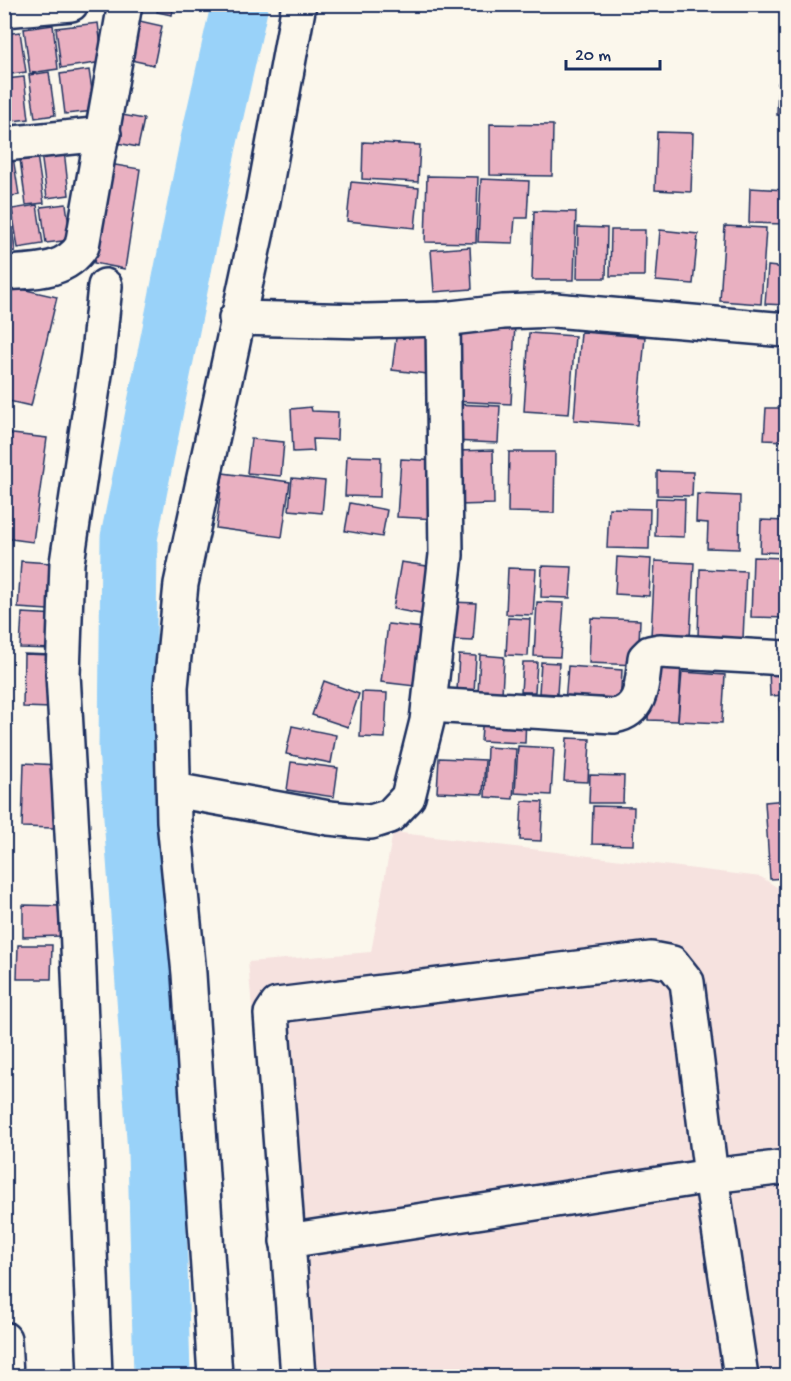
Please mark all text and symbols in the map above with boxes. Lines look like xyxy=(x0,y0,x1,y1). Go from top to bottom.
scale bar xyxy=(566,33,660,71)
text: 20 m xyxy=(575,46,611,67)

